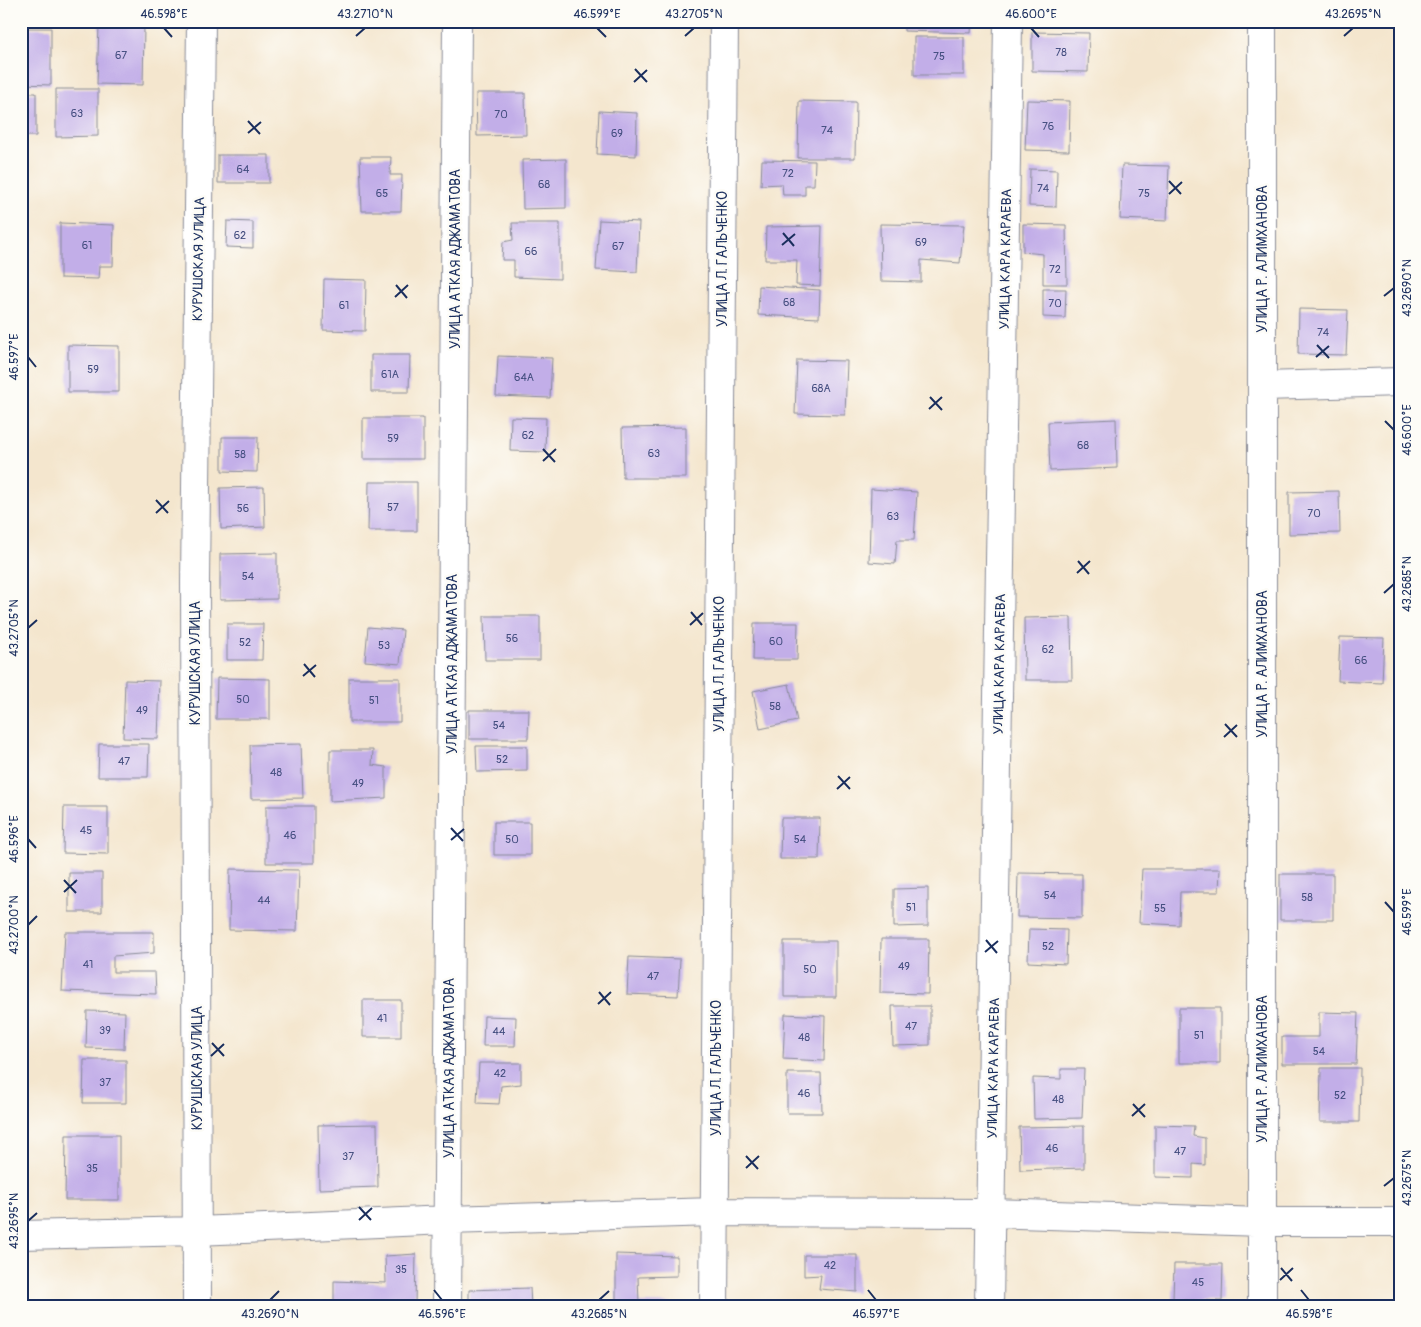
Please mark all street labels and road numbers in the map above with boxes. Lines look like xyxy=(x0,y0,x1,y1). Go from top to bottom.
street label: УЛИЦА АТКАЯ АДЖАМАТОВА xyxy=(447,169,464,349)
street label: УЛИЦА Р. АЛИМХАНОВА xyxy=(1254,185,1271,333)
street label: УЛИЦА КАРА КАРАЕВА xyxy=(996,188,1015,330)
street label: УЛИЦА Л. ГАЛЬЧЕНКО xyxy=(714,191,731,327)
street label: КУРУШСКАЯ УЛИЦА xyxy=(189,197,208,321)
street label: УЛИЦА АТКАЯ АДЖАМАТОВА xyxy=(444,574,461,754)
street label: УЛИЦА Р. АЛИМХАНОВА xyxy=(1254,590,1271,738)
street label: УЛИЦА КАРА КАРАЕВА xyxy=(990,593,1009,735)
street label: УЛИЦА Л. ГАЛЬЧЕНКО xyxy=(711,596,728,732)
street label: КУРУШСКАЯ УЛИЦА xyxy=(187,601,204,725)
street label: УЛИЦА АТКАЯ АДЖАМАТОВА xyxy=(441,978,458,1158)
street label: УЛИЦА Р. АЛИМХАНОВА xyxy=(1254,995,1271,1143)
street label: УЛИЦА КАРА КАРАЕВА xyxy=(984,997,1003,1139)
street label: УЛИЦА Л. ГАЛЬЧЕНКО xyxy=(708,1000,725,1136)
street label: КУРУШСКАЯ УЛИЦА xyxy=(189,1006,206,1130)

